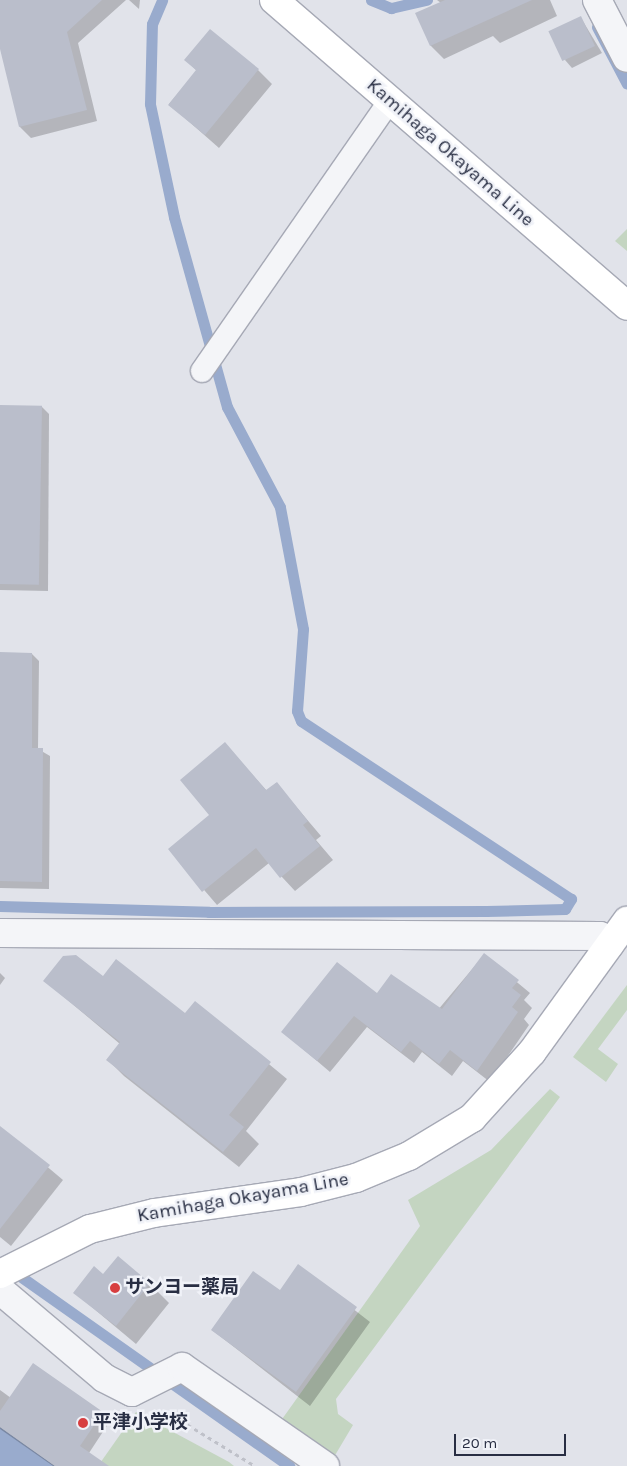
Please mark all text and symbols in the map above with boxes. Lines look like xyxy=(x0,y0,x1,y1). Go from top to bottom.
street label: Kamihaga Okayama Line xyxy=(362,74,538,232)
street label: Kamihaga Okayama Line xyxy=(135,1168,351,1228)
place label: サンヨー薬局 xyxy=(125,1277,239,1299)
marker: サンヨー薬局 xyxy=(109,1282,121,1294)
place label: 平津小学校 xyxy=(93,1412,188,1434)
marker: 平津小学校 xyxy=(77,1417,89,1429)
scale bar xyxy=(457,1424,570,1456)
text: 20 m xyxy=(462,1434,497,1452)

